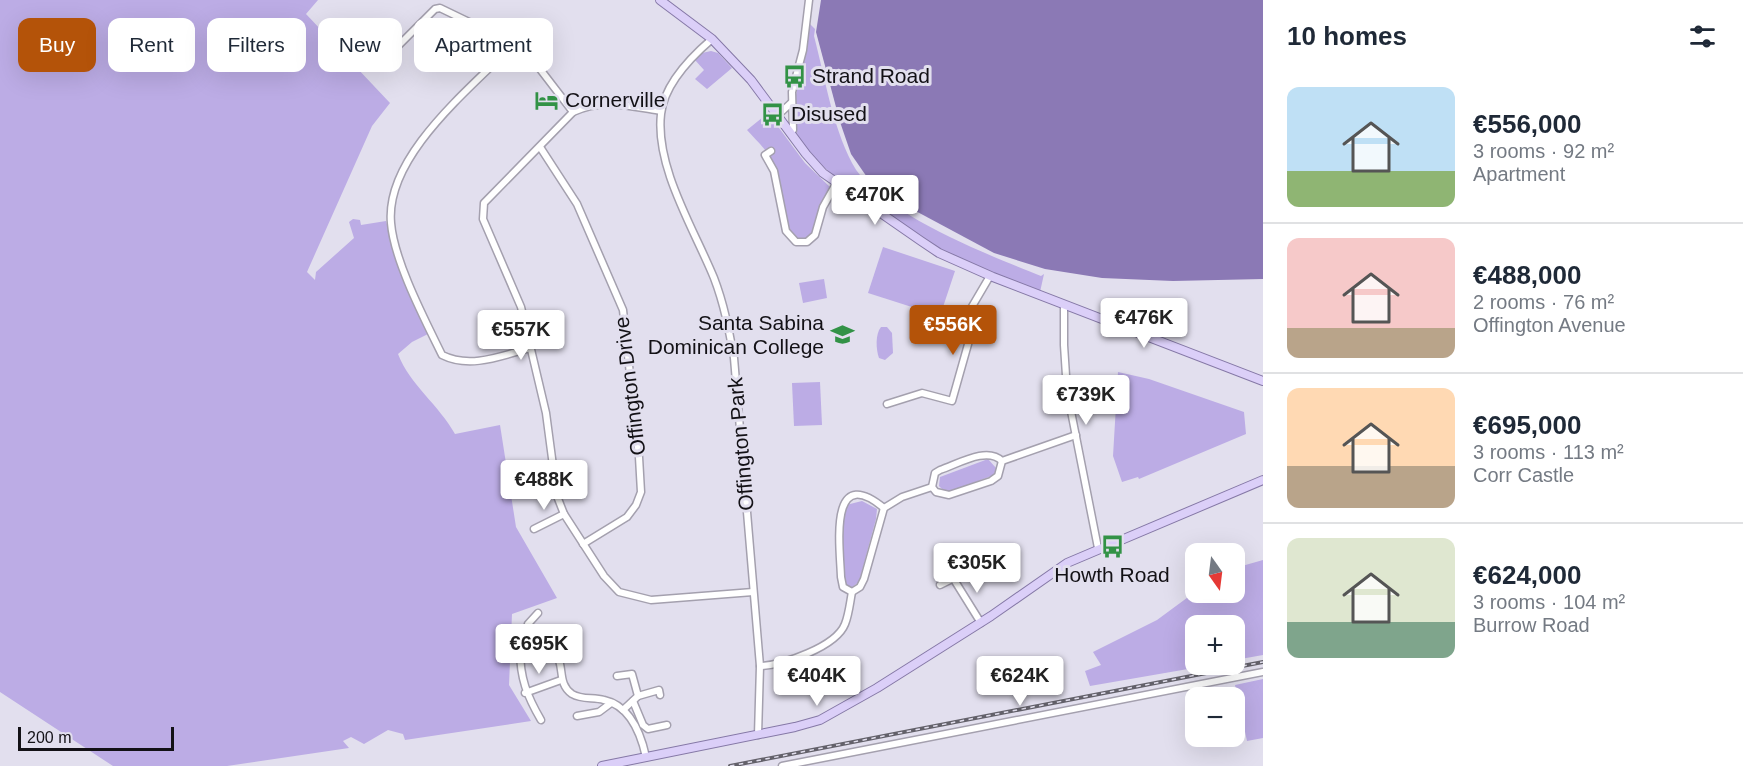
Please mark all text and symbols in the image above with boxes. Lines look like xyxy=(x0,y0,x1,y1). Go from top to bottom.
chip: Buy xyxy=(18,18,96,72)
chip: Rent xyxy=(108,18,195,72)
chip: Filters xyxy=(207,18,306,72)
chip: New xyxy=(318,18,402,72)
chip: Apartment xyxy=(414,18,553,72)
icon: filters xyxy=(1686,20,1719,53)
text: 10 homes xyxy=(1287,21,1407,51)
bus stop icon: Strand Road xyxy=(781,63,807,89)
place label: Strand Road xyxy=(812,64,930,87)
hotel icon: Cornerville xyxy=(534,87,560,113)
place label: Cornerville xyxy=(565,88,665,111)
bus stop icon: Disused xyxy=(760,101,786,127)
place label: Disused xyxy=(791,102,867,125)
text: €556,000 xyxy=(1473,109,1581,139)
icon: home xyxy=(1335,111,1407,183)
text: 3 rooms · 92 m² xyxy=(1473,140,1614,162)
text: Apartment xyxy=(1473,163,1565,185)
pin: €470K xyxy=(833,175,917,226)
text: €470K xyxy=(846,183,904,205)
text: €488,000 xyxy=(1473,260,1581,290)
icon: home xyxy=(1335,262,1407,334)
text: 2 rooms · 76 m² xyxy=(1473,291,1614,313)
pin: €476K xyxy=(1102,298,1186,349)
pin: €556K xyxy=(911,305,995,356)
text: €476K xyxy=(1115,306,1173,328)
pin: €557K xyxy=(479,310,563,361)
place label: Santa Sabina Dominican College xyxy=(648,311,824,358)
text: €556K xyxy=(924,313,982,335)
text: Offington Avenue xyxy=(1473,314,1626,336)
street label: Offington Drive xyxy=(610,315,649,457)
text: €557K xyxy=(492,318,550,340)
school or university icon: Santa Sabina Dominican College xyxy=(829,322,855,348)
pin: €739K xyxy=(1044,375,1128,426)
street label: Offington Park xyxy=(723,376,758,512)
text: €739K xyxy=(1057,383,1115,405)
text: €695,000 xyxy=(1473,410,1581,440)
icon: home xyxy=(1335,412,1407,484)
text: 3 rooms · 113 m² xyxy=(1473,441,1624,463)
pin: €488K xyxy=(502,460,586,511)
text: Corr Castle xyxy=(1473,464,1574,486)
text: €488K xyxy=(515,468,573,490)
bus stop icon: Howth Road xyxy=(1099,534,1125,560)
pin: €305K xyxy=(935,543,1019,594)
north arrow xyxy=(1185,543,1245,603)
map controls xyxy=(1185,543,1245,747)
text: €305K xyxy=(948,551,1006,573)
text: €624,000 xyxy=(1473,560,1581,590)
icon: home xyxy=(1335,562,1407,634)
place label: Howth Road xyxy=(1054,563,1170,586)
text: 3 rooms · 104 m² xyxy=(1473,591,1625,613)
text: Burrow Road xyxy=(1473,614,1590,636)
button: + xyxy=(1185,615,1245,675)
pin: €695K xyxy=(497,624,581,675)
text: €695K xyxy=(510,632,568,654)
pin: €404K xyxy=(775,656,859,707)
pin: €624K xyxy=(978,656,1062,707)
text: €404K xyxy=(788,664,846,686)
text: €624K xyxy=(991,664,1049,686)
button: − xyxy=(1185,687,1245,747)
scale bar xyxy=(18,724,174,752)
text: 200 m xyxy=(27,729,71,746)

